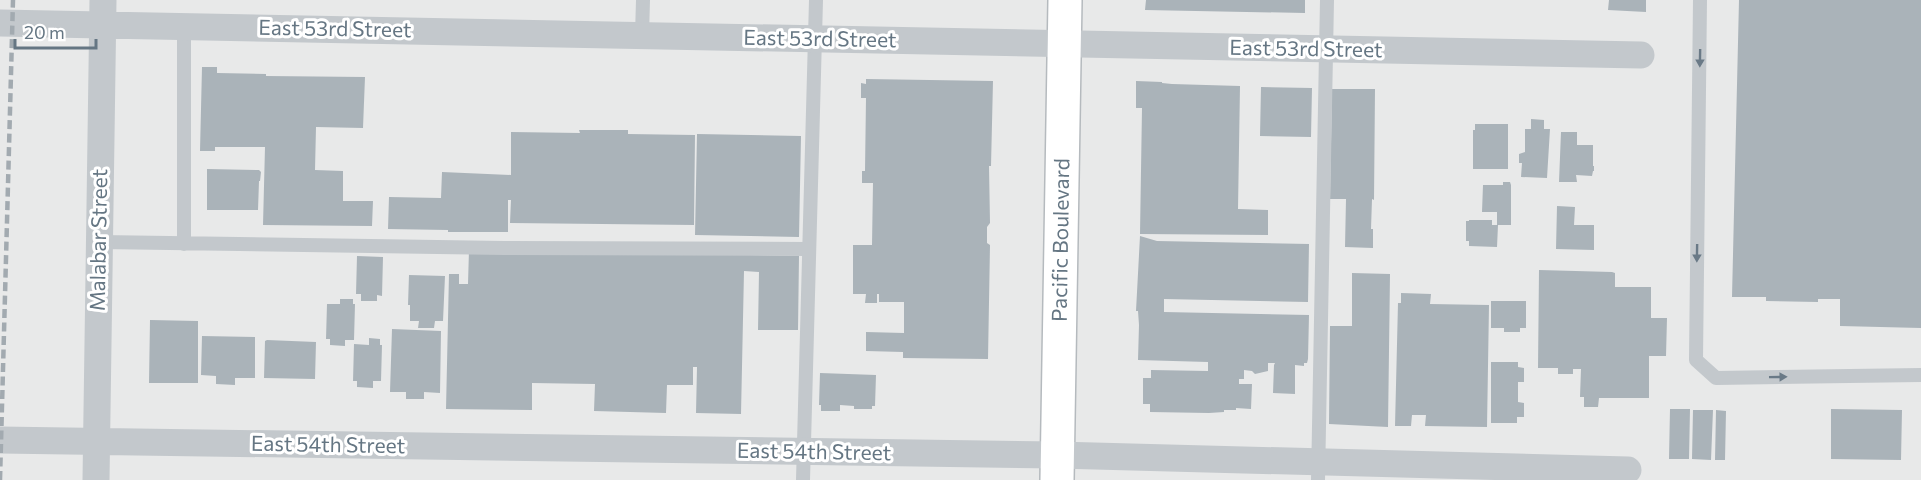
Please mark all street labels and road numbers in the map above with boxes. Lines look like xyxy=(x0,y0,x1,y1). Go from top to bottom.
street label: East 53rd Street xyxy=(258,14,412,41)
street label: East 53rd Street xyxy=(743,24,897,51)
street label: East 53rd Street xyxy=(1229,34,1383,61)
street label: Pacific Boulevard xyxy=(1046,158,1073,322)
street label: Malabar Street xyxy=(84,169,111,311)
street label: East 54th Street xyxy=(251,430,405,457)
street label: East 54th Street xyxy=(737,437,891,464)

